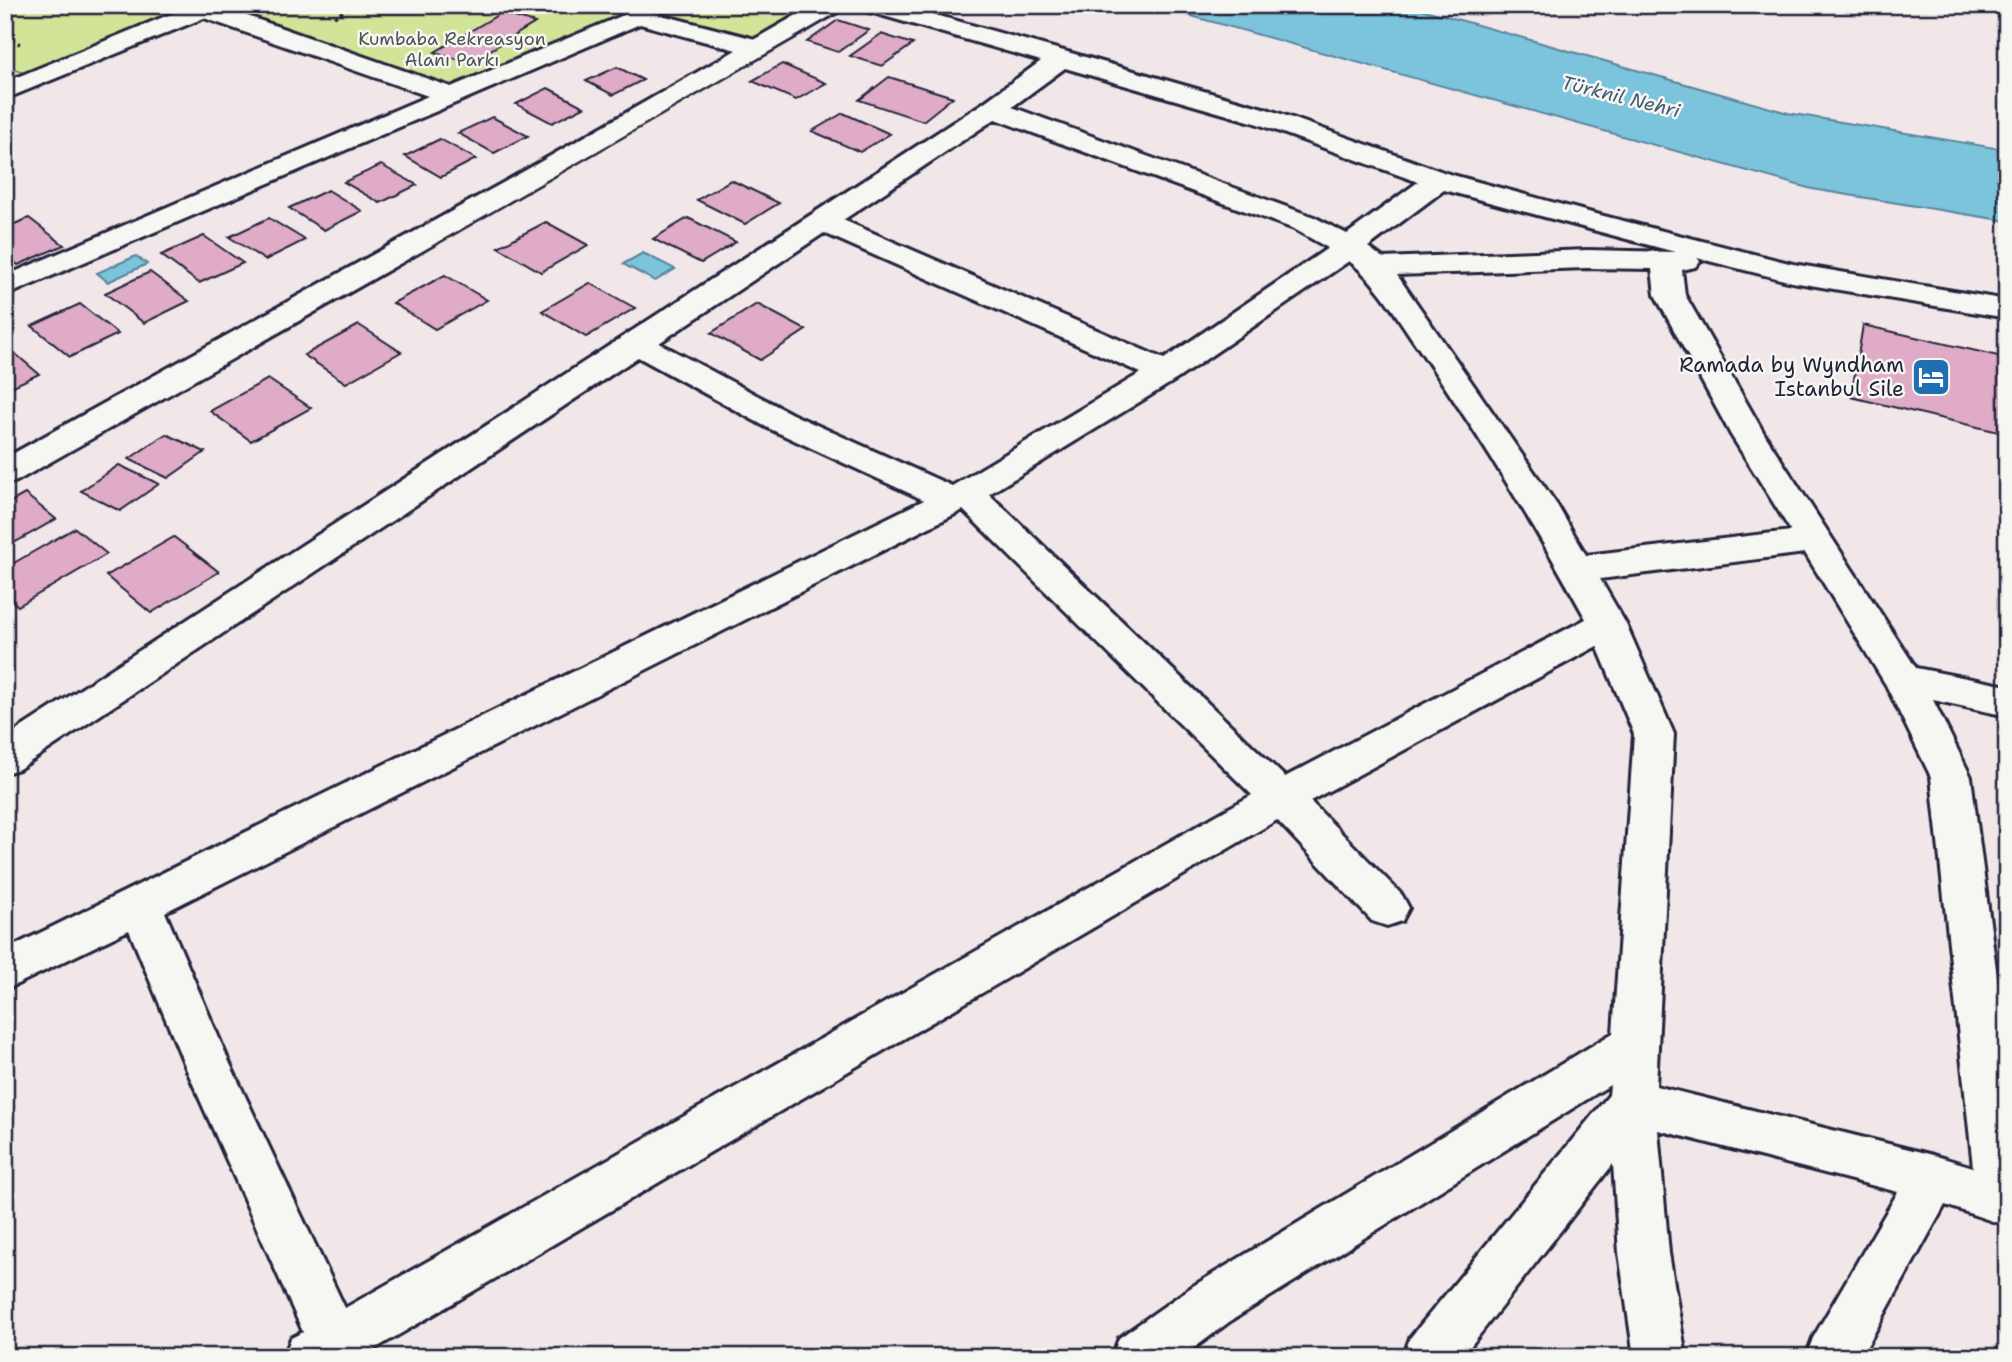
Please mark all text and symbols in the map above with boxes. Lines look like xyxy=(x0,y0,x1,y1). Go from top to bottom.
park label: Kumbaba Rekreasyon Alanı Parkı xyxy=(358,27,546,72)
water label: Türknil Nehri xyxy=(1559,70,1683,123)
place label: Ramada by Wyndham Istanbul Sile xyxy=(1679,351,1904,403)
hotel icon: Ramada by Wyndham Istanbul Sile xyxy=(1910,356,1952,398)

